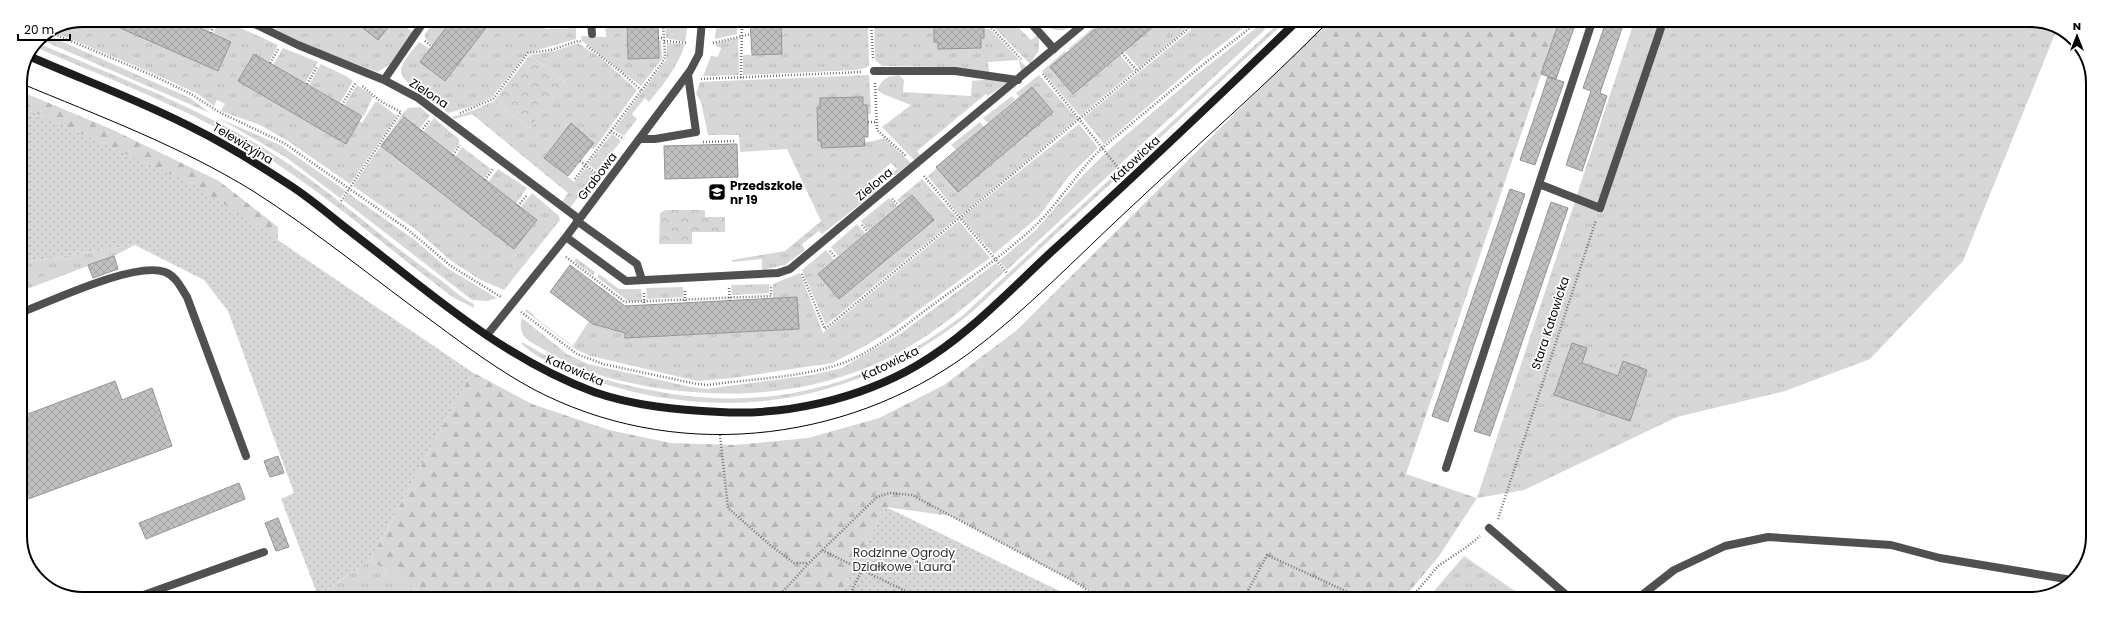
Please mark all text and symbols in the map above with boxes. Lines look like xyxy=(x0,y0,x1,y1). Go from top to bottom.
scale bar xyxy=(18,16,70,42)
north arrow xyxy=(2057,16,2097,56)
text: N xyxy=(2073,18,2081,34)
text: 20 m xyxy=(24,21,54,38)
street label: Zielona xyxy=(406,74,452,112)
street label: Telewizyjna xyxy=(209,118,277,168)
street label: Katowicka xyxy=(1107,132,1163,186)
street label: Grabowa xyxy=(573,149,621,203)
street label: Zielona xyxy=(852,164,896,204)
place label: Przedszkole nr 19 xyxy=(730,177,803,208)
school or university icon: Przedszkole nr 19 xyxy=(707,182,727,202)
street label: Stara Katowicka xyxy=(1527,274,1573,372)
street label: Katowicka xyxy=(859,342,921,384)
street label: Katowicka xyxy=(543,350,607,390)
park label: Rodzinne Ogrody Działkowe "Laura" xyxy=(853,544,956,575)

